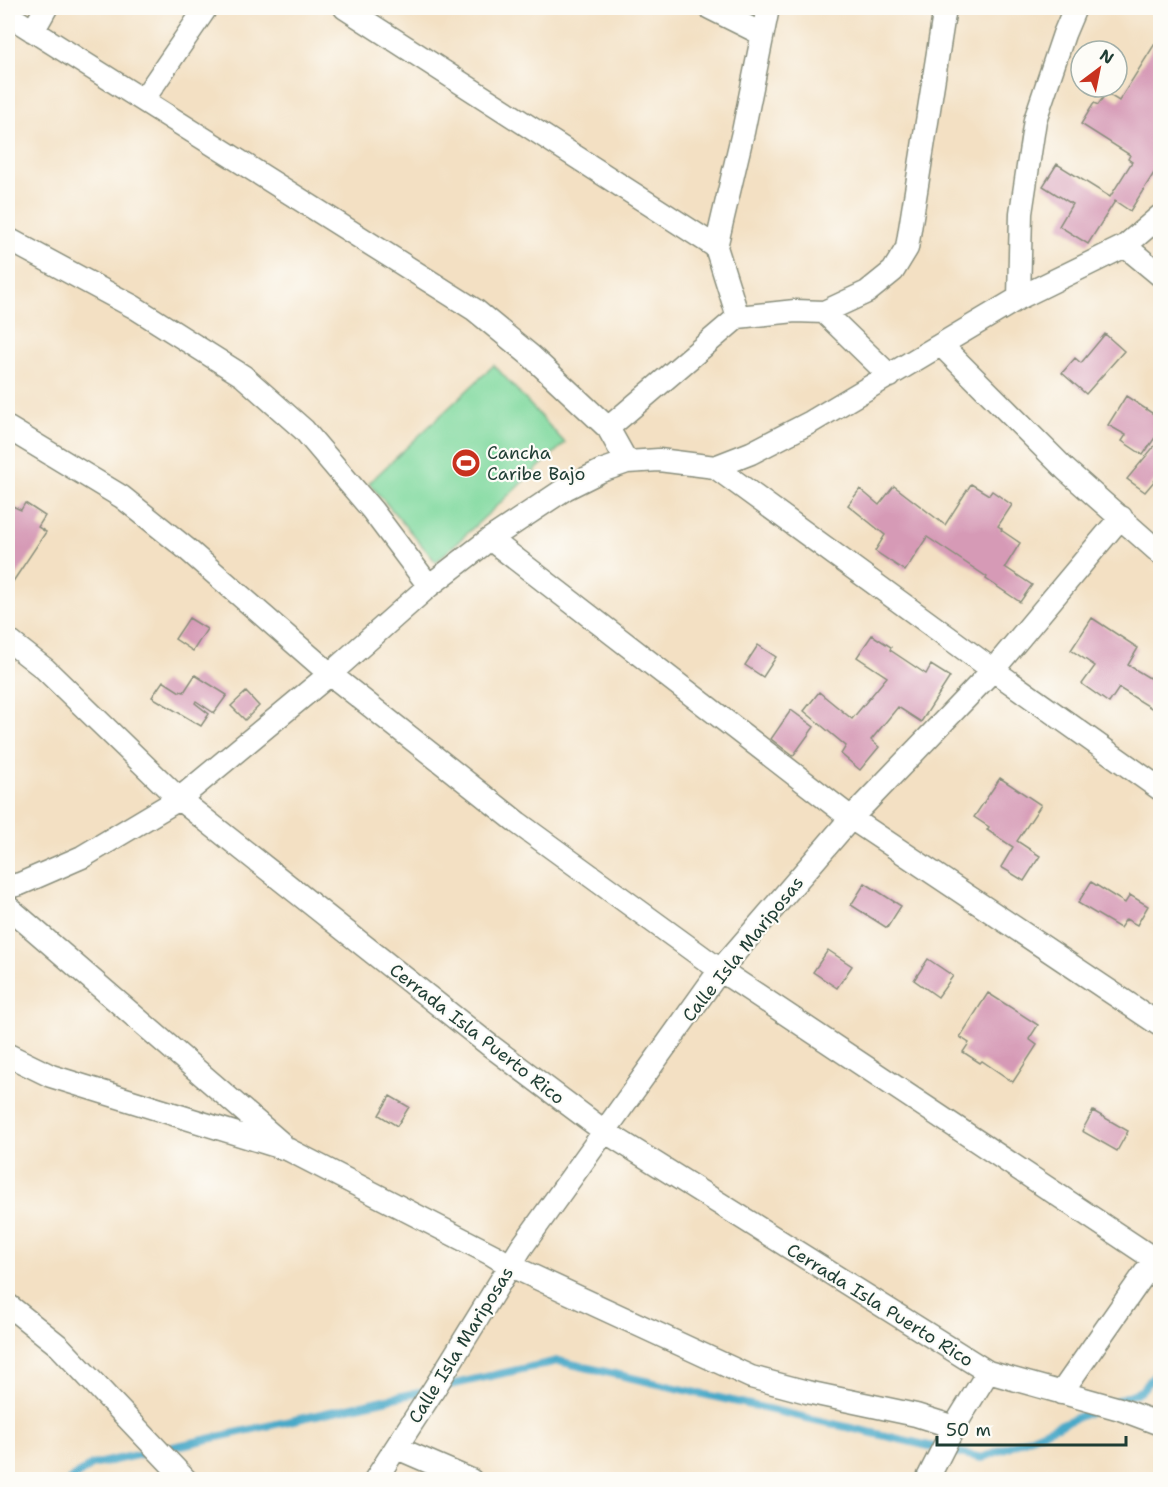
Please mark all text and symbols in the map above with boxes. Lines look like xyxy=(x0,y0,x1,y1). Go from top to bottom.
north arrow xyxy=(1069,39,1129,99)
text: N xyxy=(1096,44,1118,69)
place label: Cancha Caribe Bajo xyxy=(487,441,585,486)
sports icon: Cancha Caribe Bajo xyxy=(450,447,482,479)
street label: Calle Isla Mariposas xyxy=(677,871,809,1027)
street label: Cerrada Isla Puerto Rico xyxy=(385,958,569,1110)
street label: Cerrada Isla Puerto Rico xyxy=(782,1238,978,1372)
street label: Calle Isla Mariposas xyxy=(403,1262,519,1428)
scale bar xyxy=(937,1409,1126,1447)
text: 50 m xyxy=(946,1418,991,1442)

